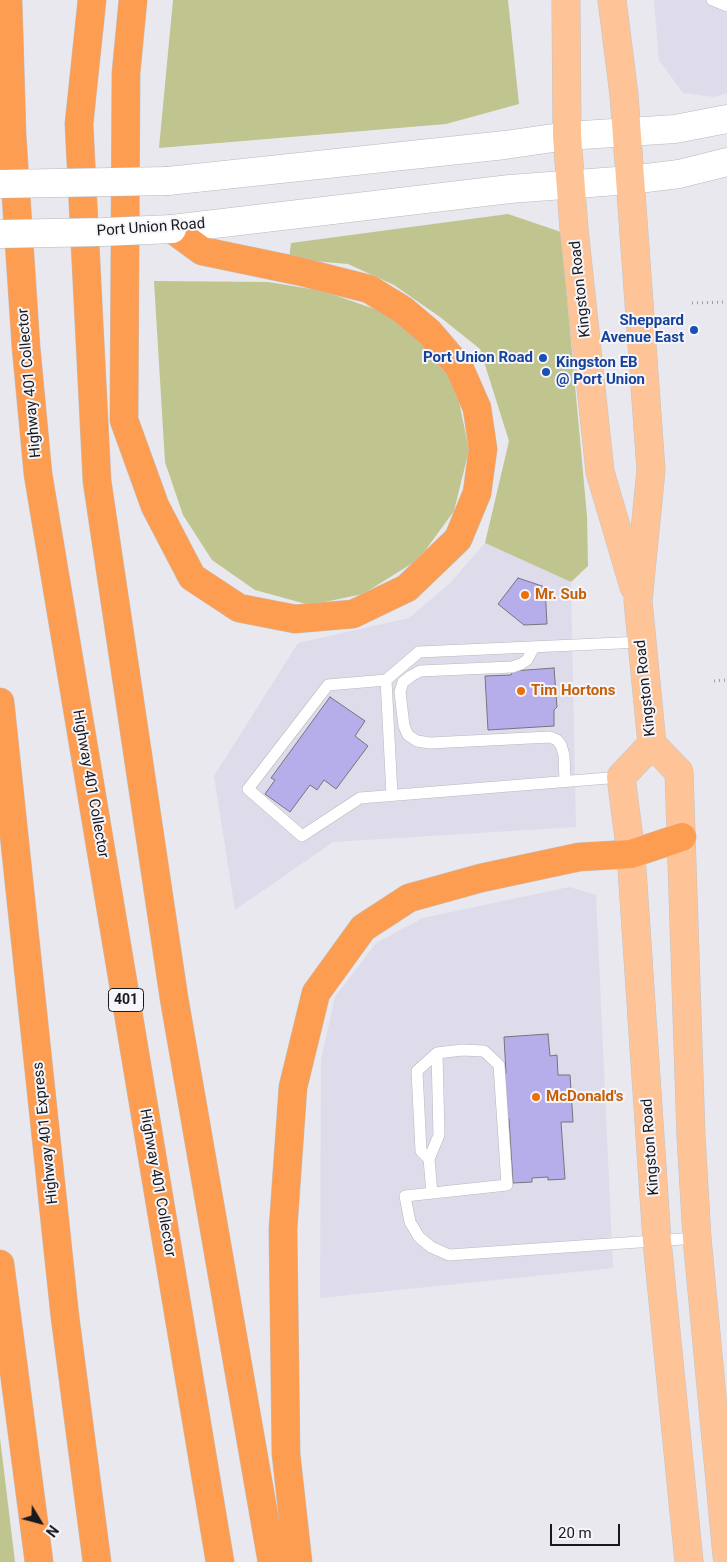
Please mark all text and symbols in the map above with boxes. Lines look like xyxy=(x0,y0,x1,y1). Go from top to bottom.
street label: Port Union Road xyxy=(96,215,206,241)
street label: Kingston Road xyxy=(567,240,595,338)
street label: Highway 401 Collector xyxy=(14,308,46,458)
place label: Sheppard Avenue East xyxy=(601,312,684,347)
marker: Sheppard Avenue East xyxy=(688,324,700,336)
place label: Port Union Road xyxy=(423,349,533,367)
marker: Port Union Road xyxy=(537,352,549,364)
place label: Kingston EB @ Port Union xyxy=(556,354,645,389)
marker: Kingston EB @ Port Union xyxy=(540,366,552,378)
place label: Mr. Sub xyxy=(535,586,587,604)
marker: Mr. Sub xyxy=(519,589,531,601)
street label: Kingston Road xyxy=(632,639,660,737)
place label: Tim Hortons xyxy=(531,682,615,700)
marker: Tim Hortons xyxy=(515,685,527,697)
street label: Highway 401 Collector xyxy=(68,709,112,859)
road number: 401 xyxy=(108,988,144,1012)
street label: Highway 401 Express xyxy=(30,1061,62,1205)
place label: McDonald's xyxy=(546,1088,623,1106)
marker: McDonald's xyxy=(530,1091,542,1103)
street label: Kingston Road xyxy=(639,1098,663,1196)
street label: Highway 401 Collector xyxy=(135,1108,179,1258)
north arrow xyxy=(15,1497,65,1547)
scale bar xyxy=(552,1514,622,1546)
text: N xyxy=(43,1522,61,1540)
text: 20 m xyxy=(558,1524,592,1542)

